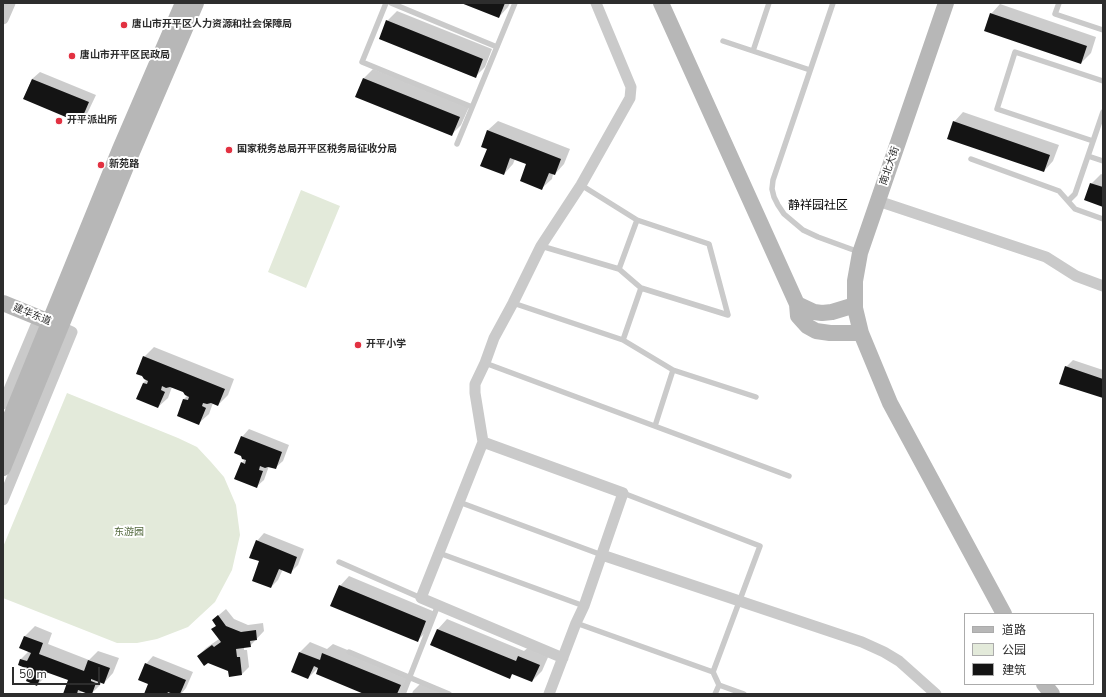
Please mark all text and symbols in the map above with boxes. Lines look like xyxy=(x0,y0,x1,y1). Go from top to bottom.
place label: 唐山市开平区人力资源和社会保障局 xyxy=(132,19,292,31)
marker: 唐山市开平区人力资源和社会保障局 xyxy=(119,20,129,30)
place label: 唐山市开平区民政局 xyxy=(80,50,170,62)
marker: 唐山市开平区民政局 xyxy=(67,51,77,61)
place label: 开平派出所 xyxy=(67,115,117,127)
marker: 开平派出所 xyxy=(54,116,64,126)
place label: 国家税务总局开平区税务局征收分局 xyxy=(237,144,397,156)
marker: 国家税务总局开平区税务局征收分局 xyxy=(224,145,234,155)
street label: 南北大街 xyxy=(878,145,902,187)
place label: 新苑路 xyxy=(109,159,139,171)
marker: 新苑路 xyxy=(96,160,106,170)
district label: 静祥园社区 xyxy=(788,199,848,213)
street label: 建华东道 xyxy=(11,302,53,328)
place label: 开平小学 xyxy=(366,339,406,351)
marker: 开平小学 xyxy=(353,340,363,350)
park label: 东游园 xyxy=(114,527,144,539)
legend xyxy=(964,613,1094,685)
text: 道路 xyxy=(1002,622,1026,638)
text: 公园 xyxy=(1002,642,1026,658)
scale bar xyxy=(14,659,102,685)
text: 建筑 xyxy=(1002,662,1026,678)
text: 50 m xyxy=(19,666,47,682)

